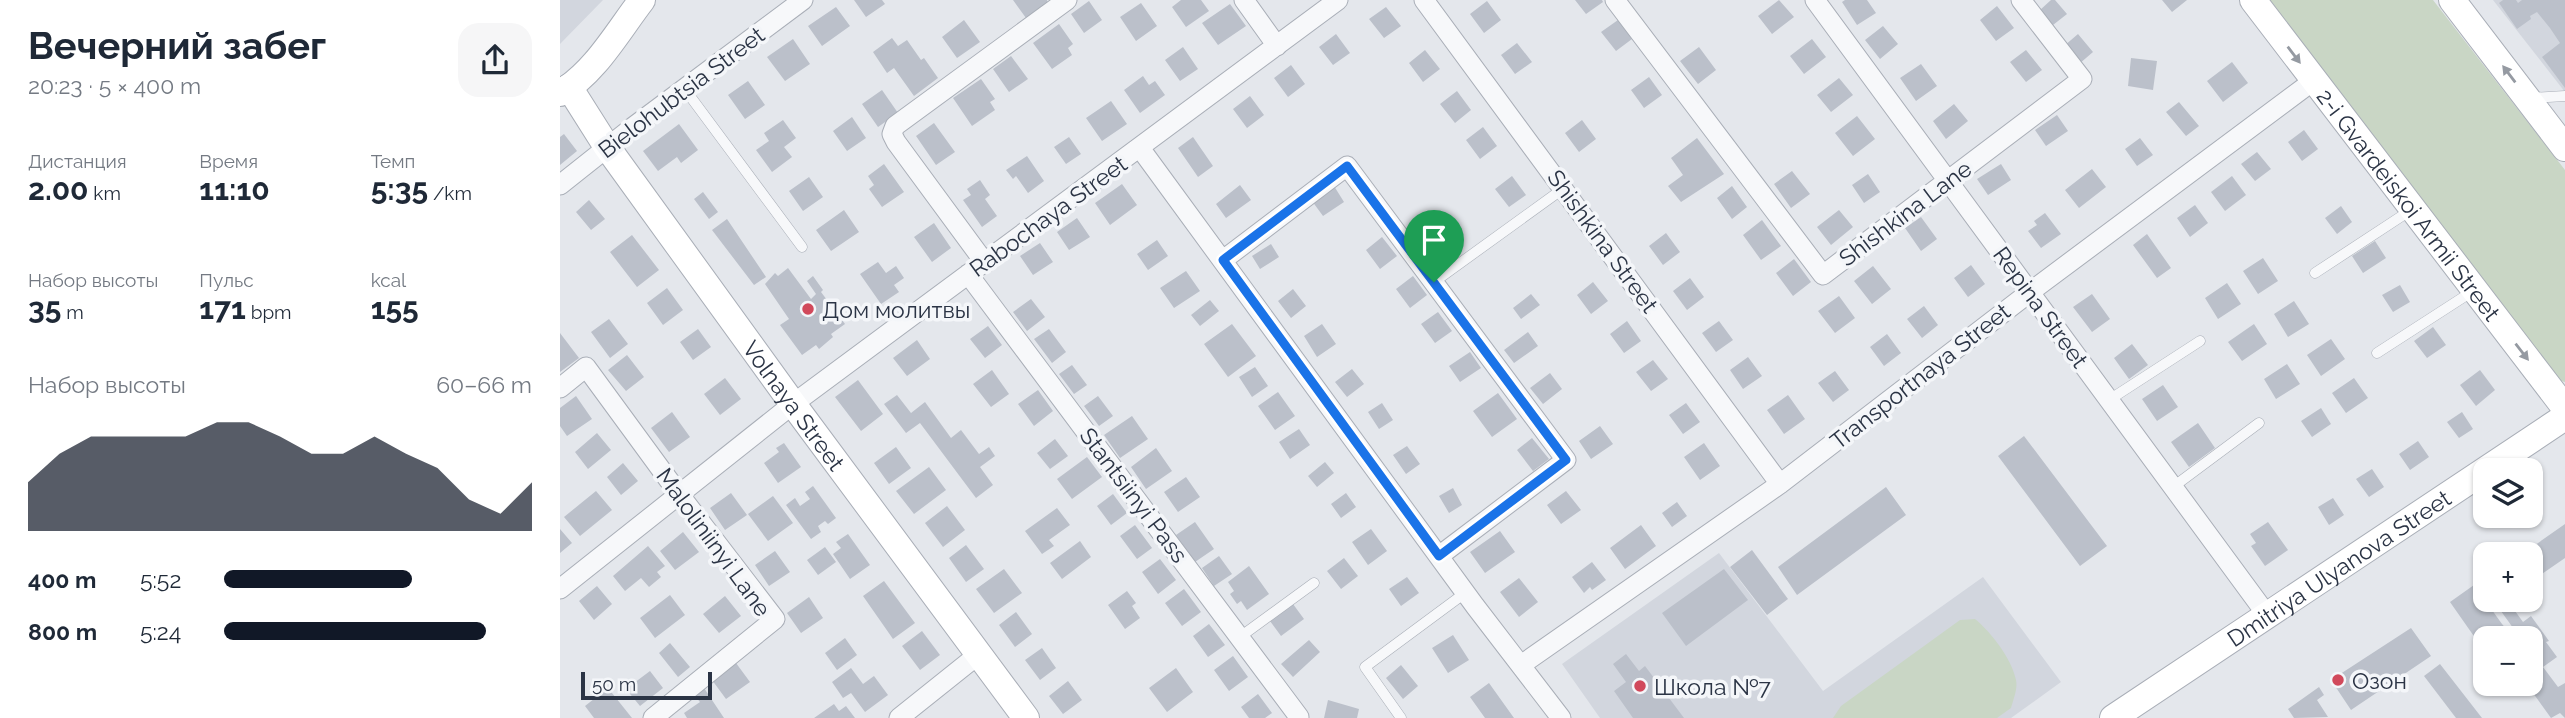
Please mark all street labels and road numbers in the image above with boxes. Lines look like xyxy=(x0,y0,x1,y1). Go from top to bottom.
street label: Bielohubtsia Street xyxy=(593,21,770,163)
street label: 2-i Gvardeiskoi Armii Street xyxy=(2312,83,2507,326)
street label: Rabochaya Street xyxy=(964,150,1132,282)
street label: Shishkina Lane xyxy=(1833,154,1977,272)
street label: Shishkina Street xyxy=(1542,164,1664,318)
street label: Repina Street xyxy=(1988,241,2094,373)
street label: Transportnaya Street xyxy=(1825,297,2015,455)
street label: Volnaya Street xyxy=(738,335,851,476)
street label: Stantsiinyi Pass xyxy=(1075,422,1193,568)
street label: Maloliniinyi Lane xyxy=(651,463,777,621)
street label: Dmitriya Ulyanova Street xyxy=(2222,484,2456,652)

